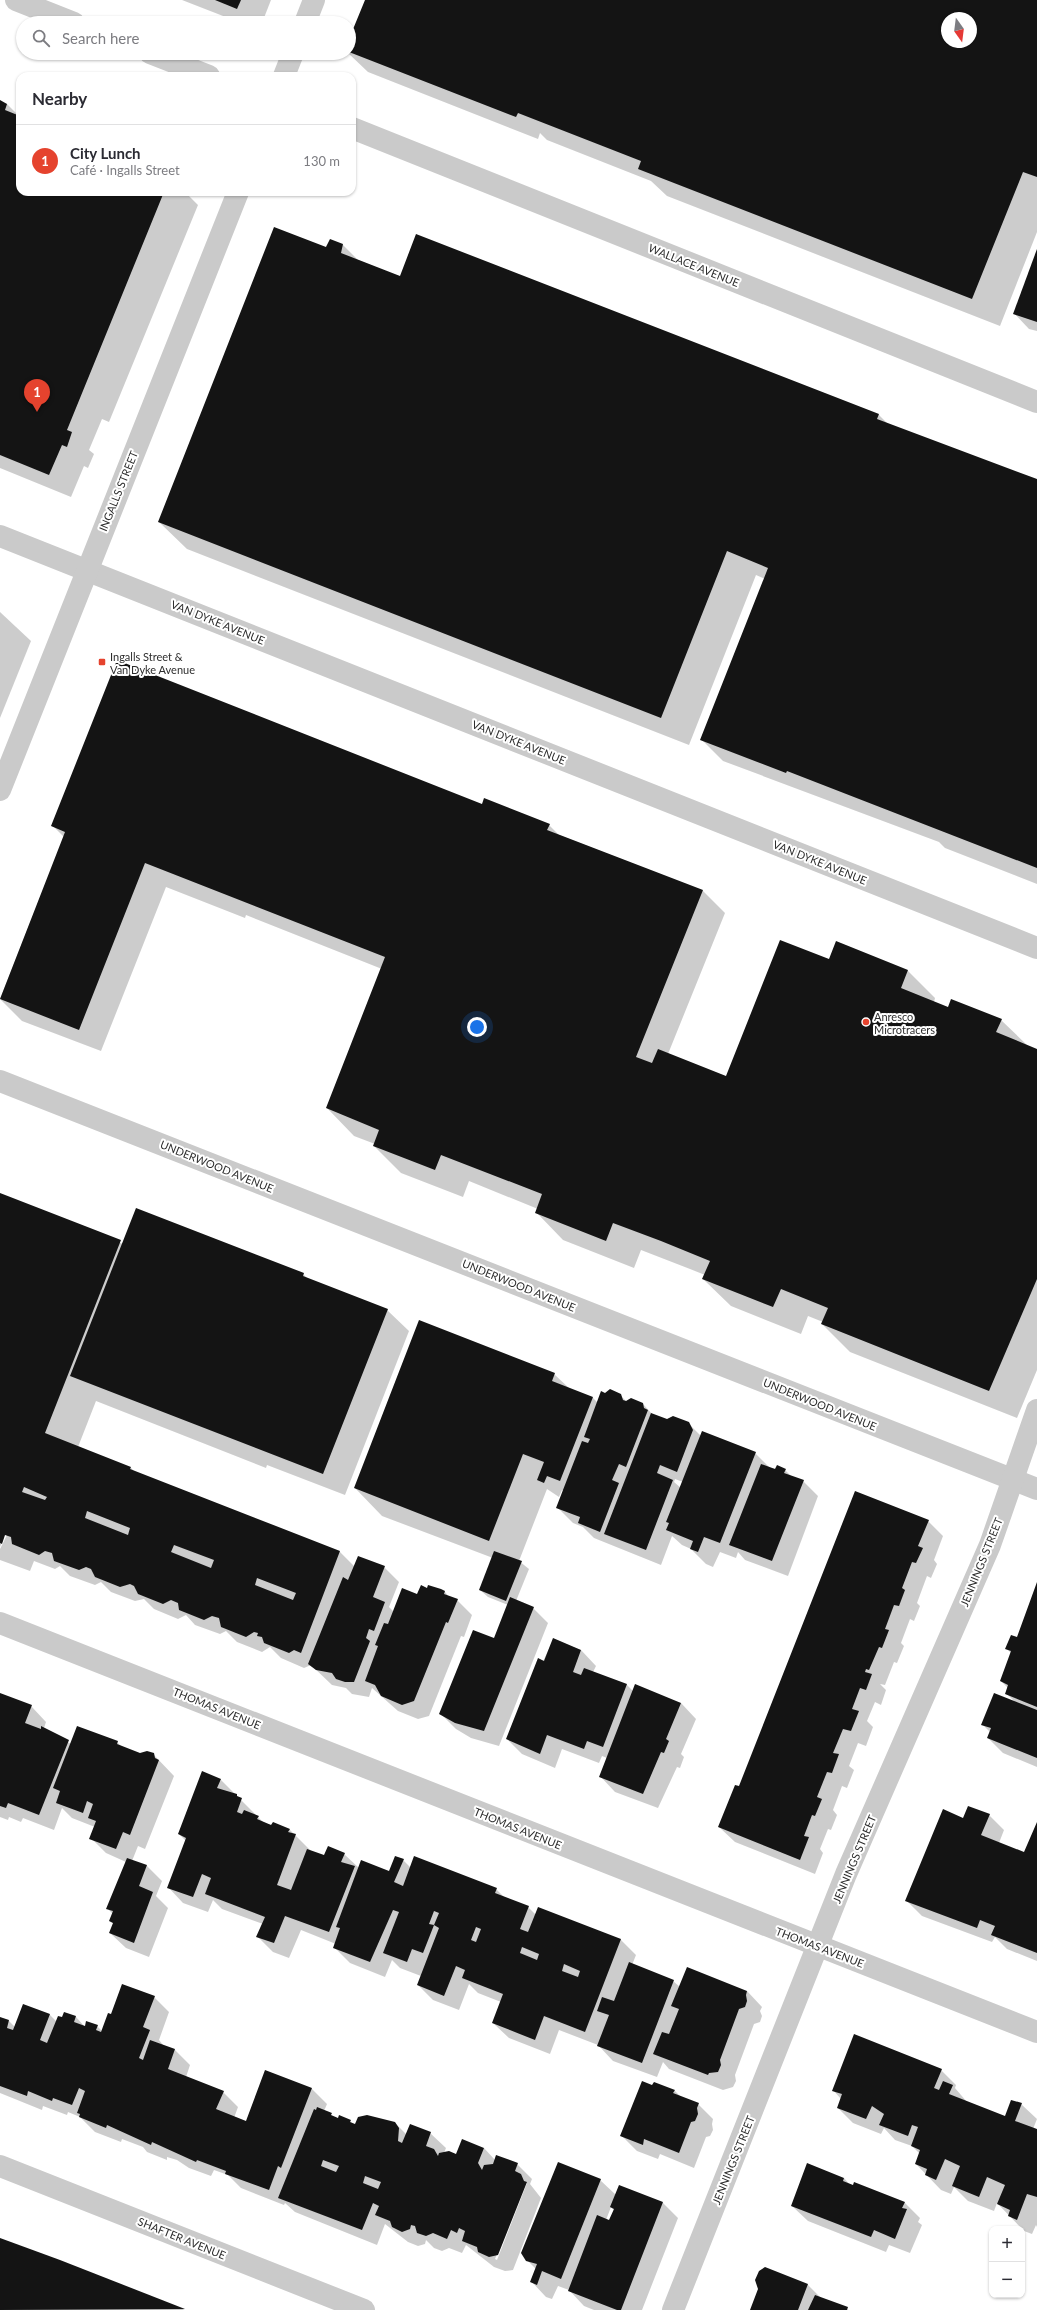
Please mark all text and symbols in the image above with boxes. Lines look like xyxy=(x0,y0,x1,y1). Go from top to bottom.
north arrow xyxy=(941,12,977,48)
search box xyxy=(16,16,356,60)
icon: search xyxy=(30,27,52,49)
text: Search here xyxy=(62,29,139,47)
text: Nearby xyxy=(32,88,87,109)
text: City Lunch xyxy=(70,144,141,162)
text: 1 xyxy=(41,153,49,169)
text: 130 m xyxy=(303,153,340,169)
text: Café · Ingalls Street xyxy=(70,162,180,178)
street label: WALLACE AVENUE xyxy=(647,241,741,289)
pin: 1 xyxy=(24,379,50,412)
street label: INGALLS STREET xyxy=(96,448,140,533)
street label: VAN DYKE AVENUE xyxy=(169,597,267,647)
place label: Ingalls Street & Van Dyke Avenue xyxy=(110,650,195,676)
marker: Ingalls Street & Van Dyke Avenue xyxy=(97,657,107,667)
street label: VAN DYKE AVENUE xyxy=(470,717,568,767)
street label: VAN DYKE AVENUE xyxy=(771,837,869,887)
place label: Anresco Microtracers xyxy=(874,1010,935,1036)
your location xyxy=(467,1017,487,1037)
marker: Anresco Microtracers xyxy=(861,1017,871,1027)
street label: UNDERWOOD AVENUE xyxy=(158,1137,276,1195)
street label: UNDERWOOD AVENUE xyxy=(460,1256,578,1314)
street label: UNDERWOOD AVENUE xyxy=(761,1375,879,1433)
street label: JENNINGS STREET xyxy=(957,1515,1005,1608)
street label: THOMAS AVENUE xyxy=(171,1685,263,1731)
street label: THOMAS AVENUE xyxy=(472,1805,564,1851)
street label: JENNINGS STREET xyxy=(830,1812,879,1905)
street label: THOMAS AVENUE xyxy=(774,1924,866,1970)
street label: JENNINGS STREET xyxy=(709,2113,757,2206)
street label: SHAFTER AVENUE xyxy=(136,2214,228,2262)
map controls xyxy=(989,2226,1025,2298)
button: + xyxy=(989,2226,1025,2262)
button: − xyxy=(989,2262,1025,2298)

